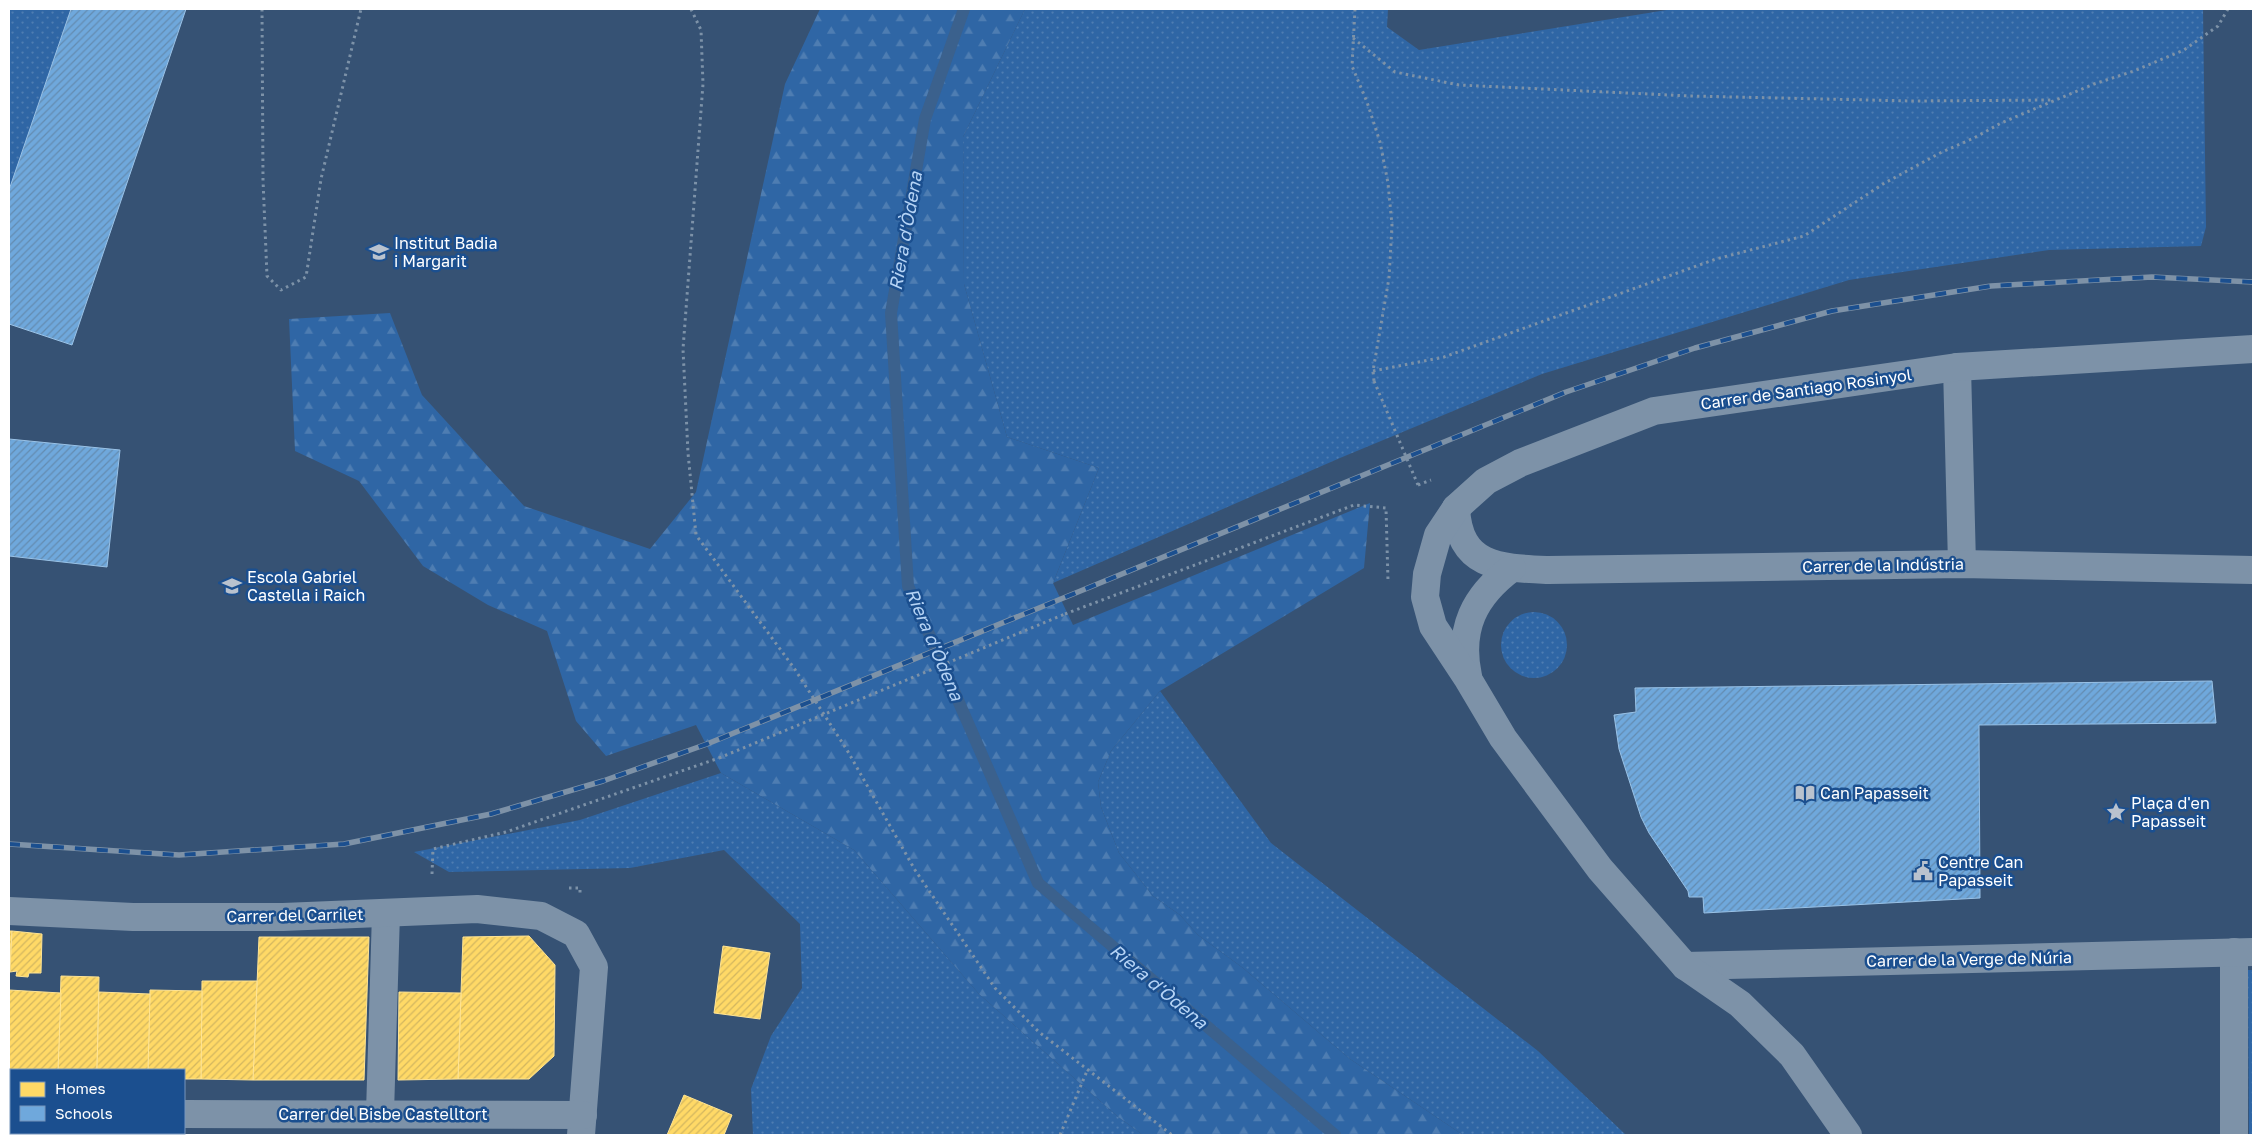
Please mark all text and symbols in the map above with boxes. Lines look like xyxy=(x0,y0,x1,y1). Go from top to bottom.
water label: Riera d'Òdena xyxy=(884,169,926,292)
place label: Institut Badia i Margarit xyxy=(394,233,497,271)
school or university icon: Institut Badia i Margarit xyxy=(368,241,390,263)
street label: Carrer de Santiago Rosinyol xyxy=(1699,364,1913,414)
street label: Carrer de la Indústria xyxy=(1802,554,1964,576)
place label: Escola Gabriel Castella i Raich xyxy=(247,567,365,605)
school or university icon: Escola Gabriel Castella i Raich xyxy=(221,575,243,597)
water label: Riera d'Òdena xyxy=(901,584,969,704)
library icon: Can Papasseit xyxy=(1794,782,1816,804)
place label: Can Papasseit xyxy=(1820,783,1929,803)
place label: Plaça d'en Papasseit xyxy=(2131,793,2210,831)
place icon: Plaça d'en Papasseit xyxy=(2105,801,2127,823)
place label: Centre Can Papasseit xyxy=(1938,852,2023,890)
public building icon: Centre Can Papasseit xyxy=(1912,860,1934,882)
street label: Carrer del Carrilet xyxy=(226,904,364,926)
water label: Riera d'Òdena xyxy=(1106,939,1213,1034)
street label: Carrer de la Verge de Núria xyxy=(1866,947,2072,971)
legend xyxy=(10,1069,185,1134)
text: Homes xyxy=(55,1079,105,1097)
text: Schools xyxy=(55,1104,113,1122)
street label: Carrer del Bisbe Castelltort xyxy=(278,1104,488,1124)

